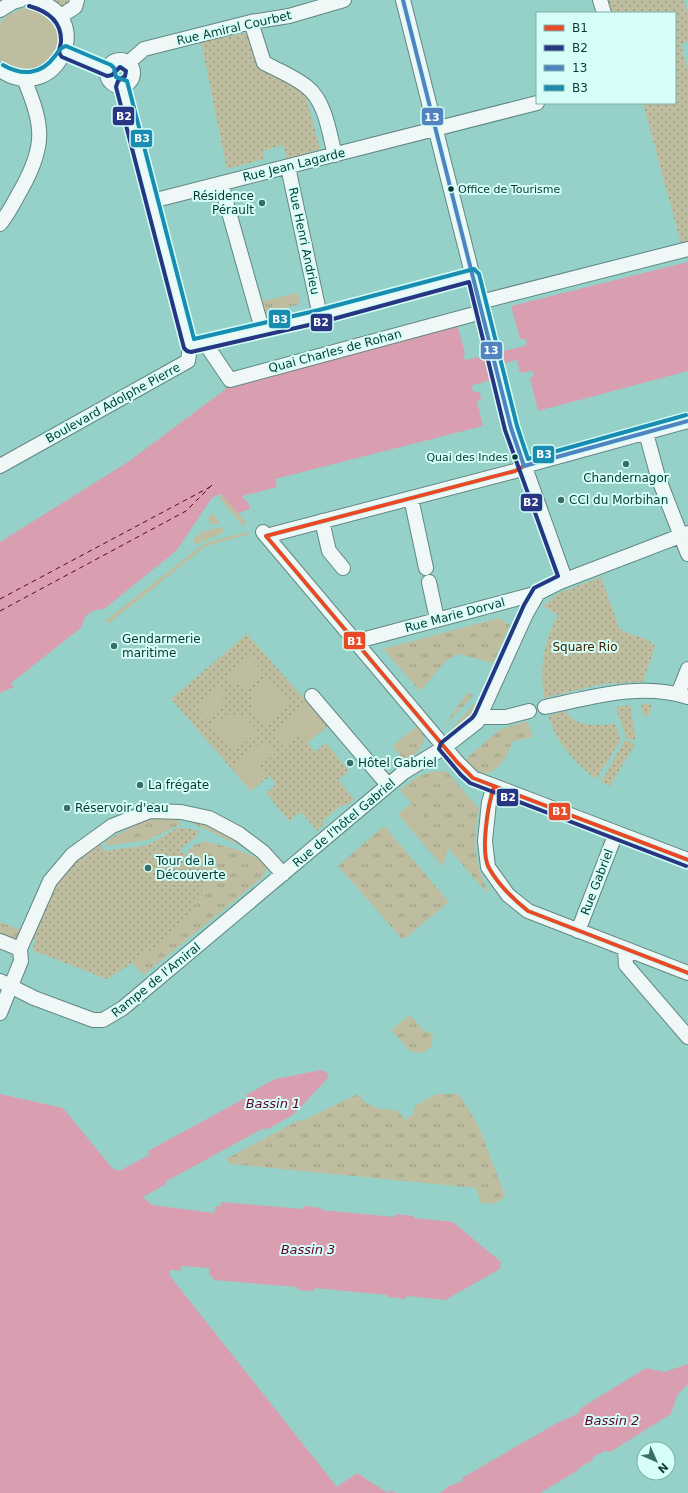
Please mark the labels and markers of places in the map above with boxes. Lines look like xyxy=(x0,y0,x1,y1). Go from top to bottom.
place label: Office de Tourisme xyxy=(458,183,560,196)
marker: Office de Tourisme xyxy=(446,184,456,194)
place label: Résidence Pérault xyxy=(193,189,254,217)
marker: Résidence Pérault xyxy=(257,198,267,208)
place label: Quai des Indes xyxy=(426,451,508,464)
marker: Quai des Indes xyxy=(510,452,520,462)
marker: Chandernagor xyxy=(621,459,631,469)
place label: Chandernagor xyxy=(583,471,669,485)
place label: CCI du Morbihan xyxy=(569,493,668,507)
marker: CCI du Morbihan xyxy=(556,495,566,505)
place label: Gendarmerie maritime xyxy=(122,632,201,660)
marker: Gendarmerie maritime xyxy=(109,641,119,651)
place label: Hôtel Gabriel xyxy=(358,756,437,770)
marker: Hôtel Gabriel xyxy=(345,758,355,768)
place label: La frégate xyxy=(148,778,209,792)
marker: La frégate xyxy=(135,780,145,790)
place label: Réservoir d'eau xyxy=(75,801,169,815)
marker: Réservoir d'eau xyxy=(62,803,72,813)
place label: Tour de la Découverte xyxy=(155,854,226,882)
marker: Tour de la Découverte xyxy=(143,863,153,873)

